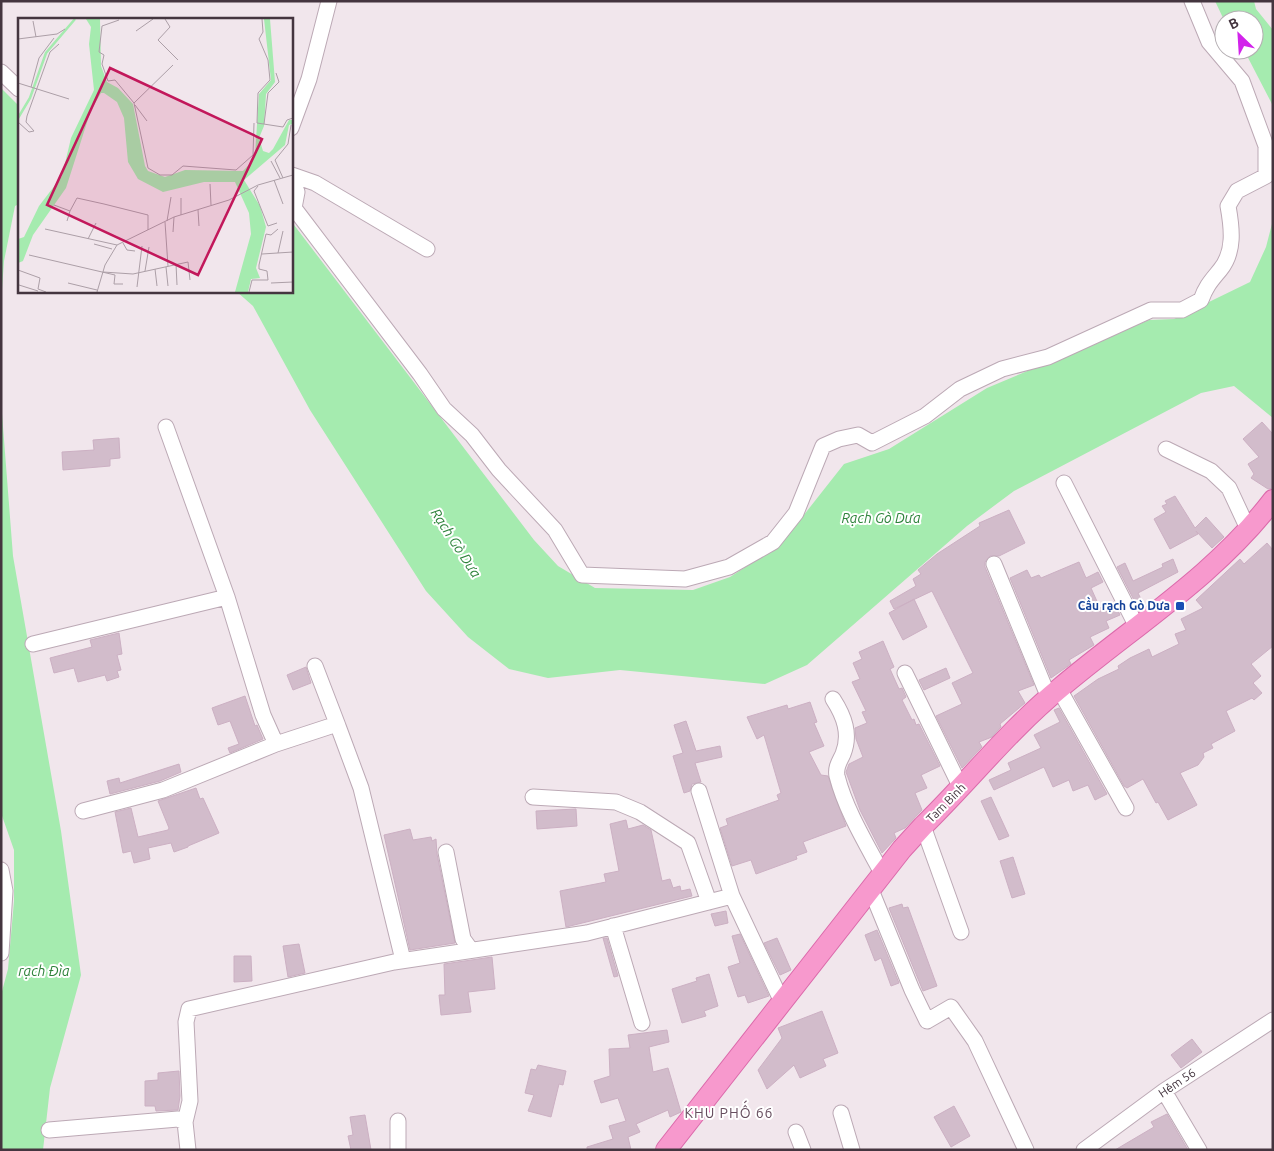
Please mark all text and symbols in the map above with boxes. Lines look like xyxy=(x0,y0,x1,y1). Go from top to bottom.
north arrow xyxy=(1214,10,1264,60)
text: B xyxy=(1226,14,1241,32)
inset map xyxy=(18,18,292,292)
water label: Rạch Gò Dưa xyxy=(428,506,484,581)
water label: Rạch Gò Dưa xyxy=(841,510,921,526)
place label: Cầu rạch Gò Dưa xyxy=(1078,596,1170,612)
marker: Cầu rạch Gò Dưa xyxy=(1174,600,1186,612)
street label: Tam Bình xyxy=(923,780,968,825)
water label: rạch Đìa xyxy=(18,963,70,979)
street label: Hẻm 56 xyxy=(1156,1065,1198,1100)
district label: KHU PHỐ 66 xyxy=(684,1100,774,1121)

